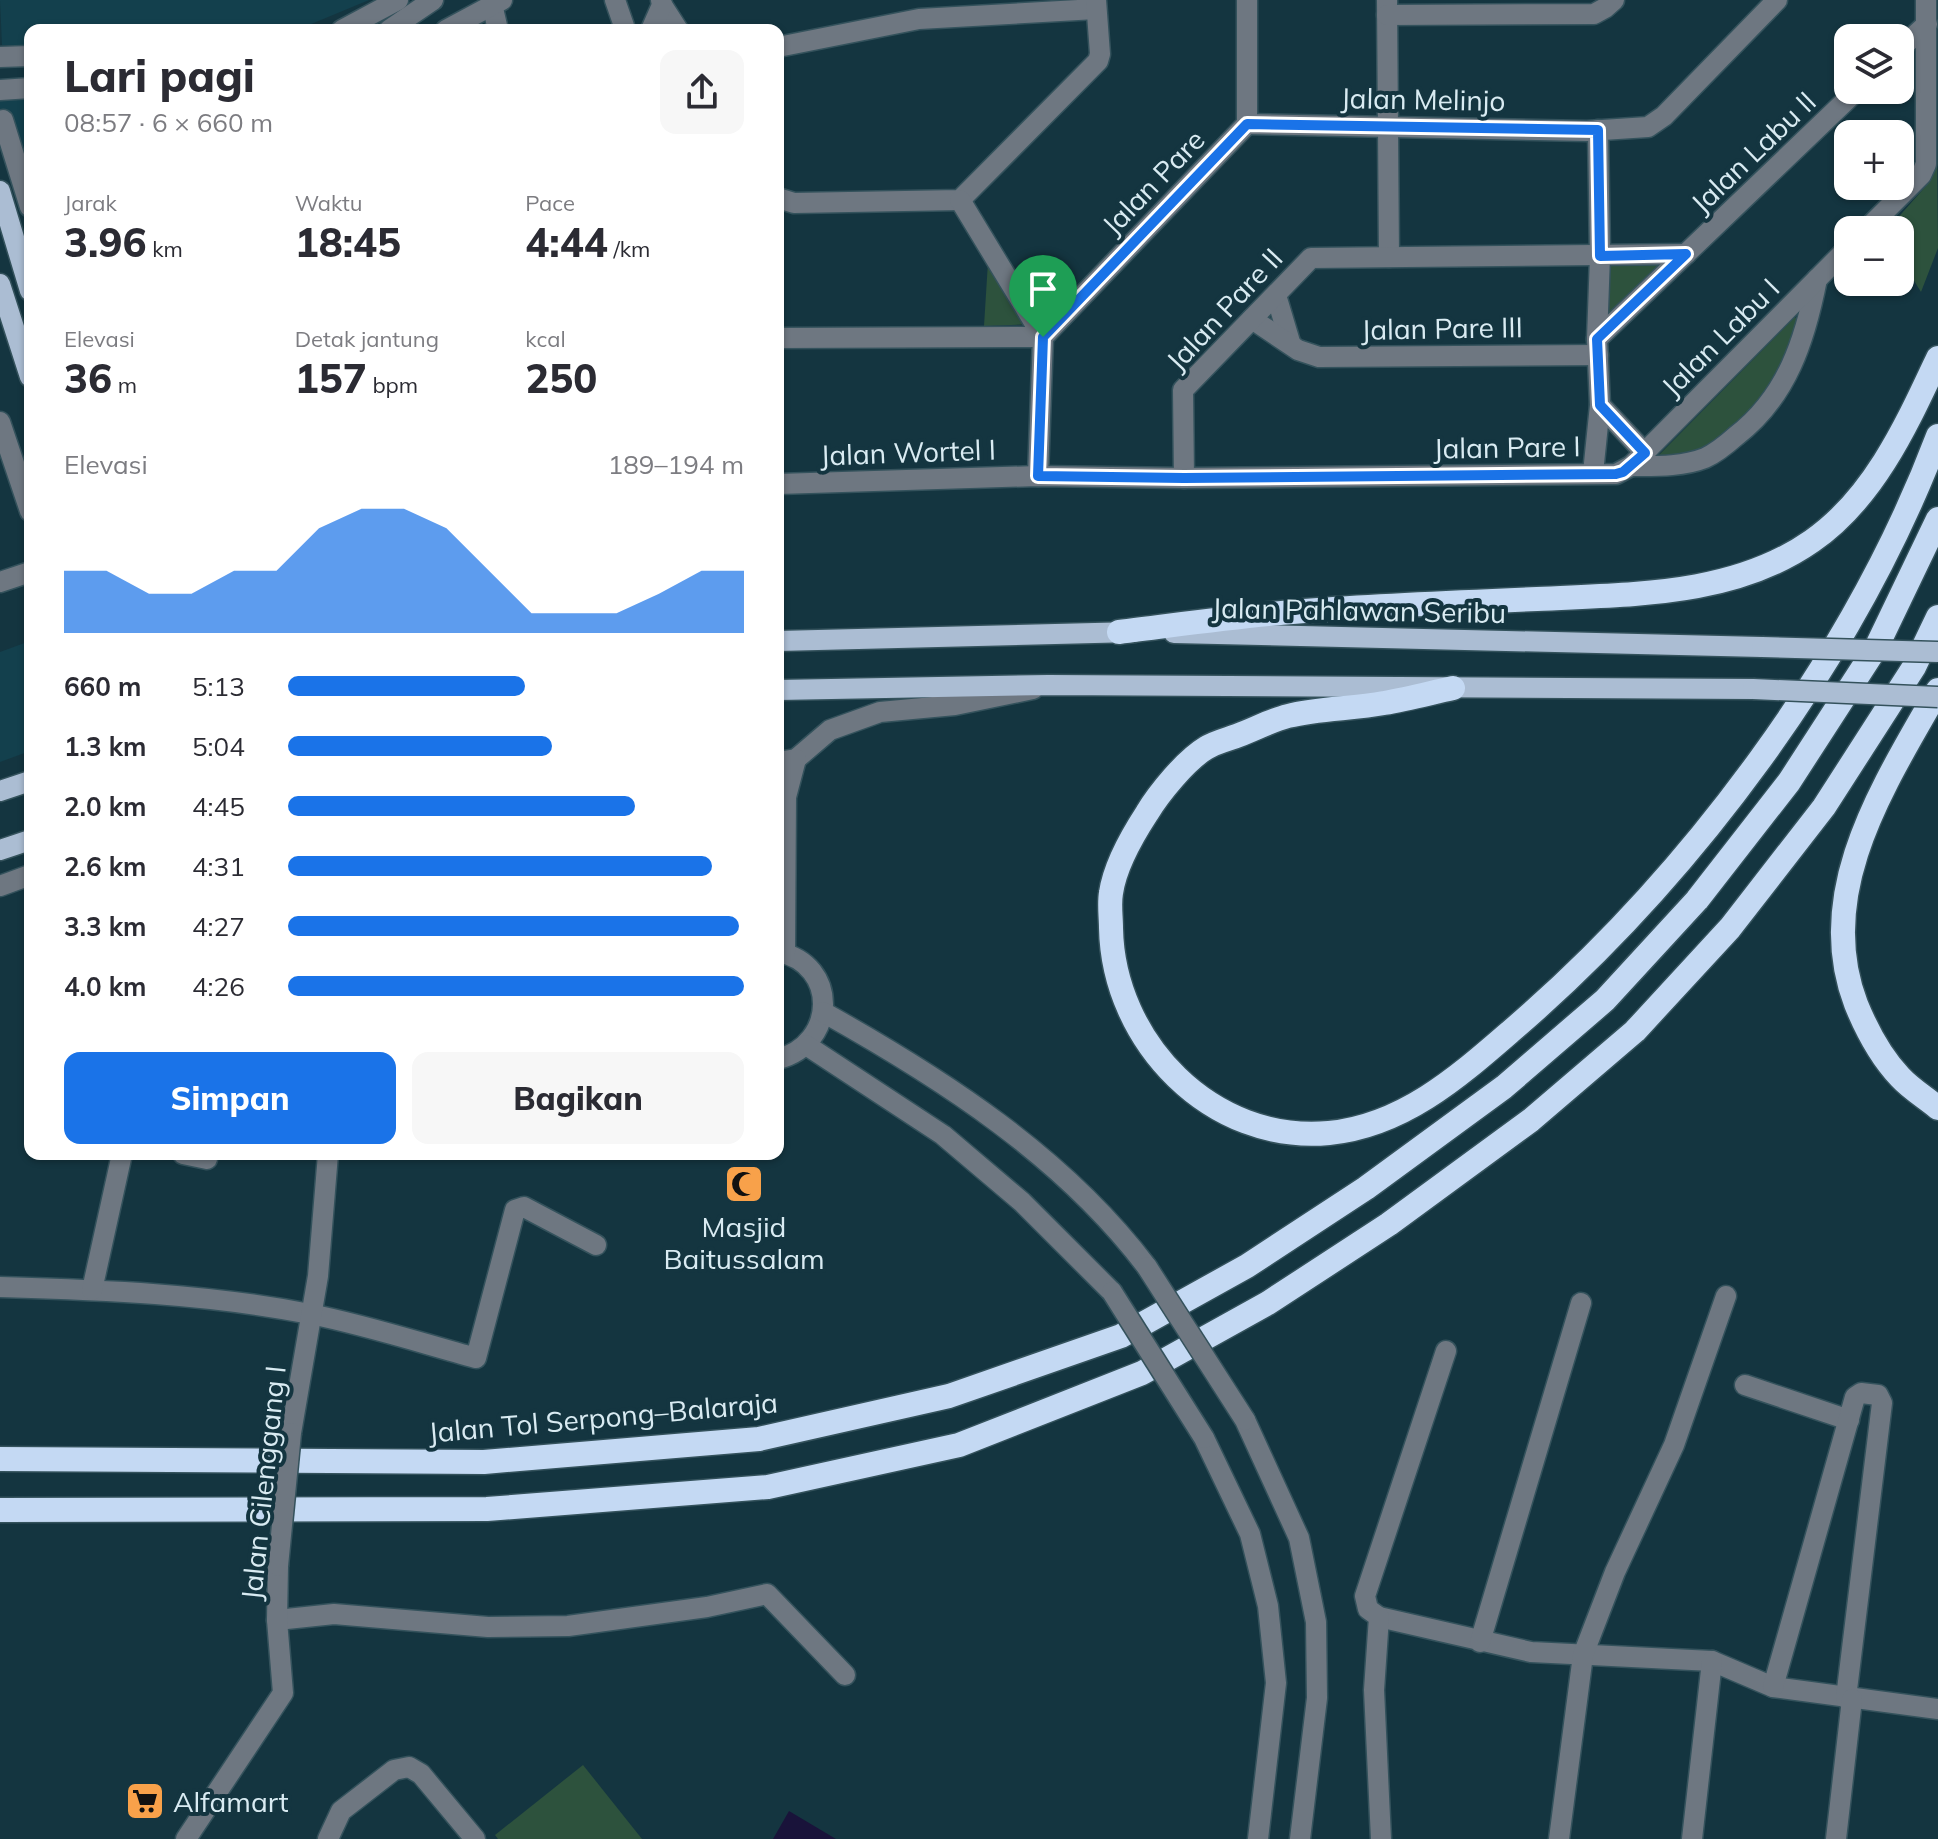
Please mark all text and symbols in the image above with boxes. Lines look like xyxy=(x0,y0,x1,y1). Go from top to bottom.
map controls xyxy=(1834,24,1914,296)
button: layers xyxy=(1834,24,1914,104)
text: Lari pagi xyxy=(64,48,255,103)
button: share xyxy=(660,50,744,134)
street label: Jalan Melinjo xyxy=(1340,80,1506,118)
street label: Jalan Labu II xyxy=(1683,84,1823,220)
text: 08:57 · 6 × 660 m xyxy=(64,106,273,139)
button: + xyxy=(1834,120,1914,200)
street label: Jalan Pare xyxy=(1094,122,1212,242)
text: Jarak xyxy=(64,189,117,217)
text: Waktu xyxy=(295,189,363,217)
text: Pace xyxy=(525,189,575,217)
button: − xyxy=(1834,216,1914,296)
text: 3.96 xyxy=(64,217,146,267)
text: 18:45 xyxy=(295,217,401,267)
text: 4:44 xyxy=(525,217,608,267)
text: km xyxy=(146,235,183,263)
text: /km xyxy=(608,235,650,263)
street label: Jalan Pare II xyxy=(1158,241,1290,377)
pin xyxy=(1009,255,1077,337)
icon: arrive xyxy=(1021,267,1065,311)
street label: Jalan Labu I xyxy=(1654,271,1786,403)
street label: Jalan Pare III xyxy=(1361,309,1523,347)
text: Elevasi xyxy=(64,325,135,353)
text: Detak jantung xyxy=(295,325,439,353)
text: kcal xyxy=(525,325,566,353)
text: 36 xyxy=(64,353,112,403)
text: 157 xyxy=(295,353,367,403)
text: 250 xyxy=(525,353,597,403)
text: m xyxy=(112,371,137,399)
text: bpm xyxy=(367,371,418,399)
street label: Jalan Pare I xyxy=(1433,428,1581,466)
street label: Jalan Wortel I xyxy=(820,431,996,473)
text: Elevasi xyxy=(64,448,148,481)
text: 189–194 m xyxy=(608,448,744,481)
street label: Jalan Pahlawan Seribu xyxy=(1212,590,1506,630)
text: 660 m xyxy=(64,670,141,703)
text: 5:13 xyxy=(192,670,245,703)
text: 1.3 km xyxy=(64,730,147,763)
text: 5:04 xyxy=(192,730,245,763)
text: 2.0 km xyxy=(64,790,147,823)
text: 4:45 xyxy=(192,790,245,823)
text: 2.6 km xyxy=(64,850,147,883)
text: 4:31 xyxy=(192,850,245,883)
text: 3.3 km xyxy=(64,910,147,943)
text: 4:27 xyxy=(192,910,245,943)
text: 4.0 km xyxy=(64,970,147,1003)
text: 4:26 xyxy=(192,970,245,1003)
button: Simpan xyxy=(64,1052,396,1144)
button: Bagikan xyxy=(412,1052,744,1144)
mosque icon: Masjid Baitussalam xyxy=(723,1163,765,1205)
place label: Masjid Baitussalam xyxy=(663,1209,825,1276)
street label: Jalan Cilenggang I xyxy=(233,1364,293,1602)
street label: Jalan Tol Serpong–Balaraja xyxy=(427,1384,779,1450)
supermarket icon: Alfamart xyxy=(124,1780,166,1822)
place label: Alfamart xyxy=(173,1784,289,1819)

